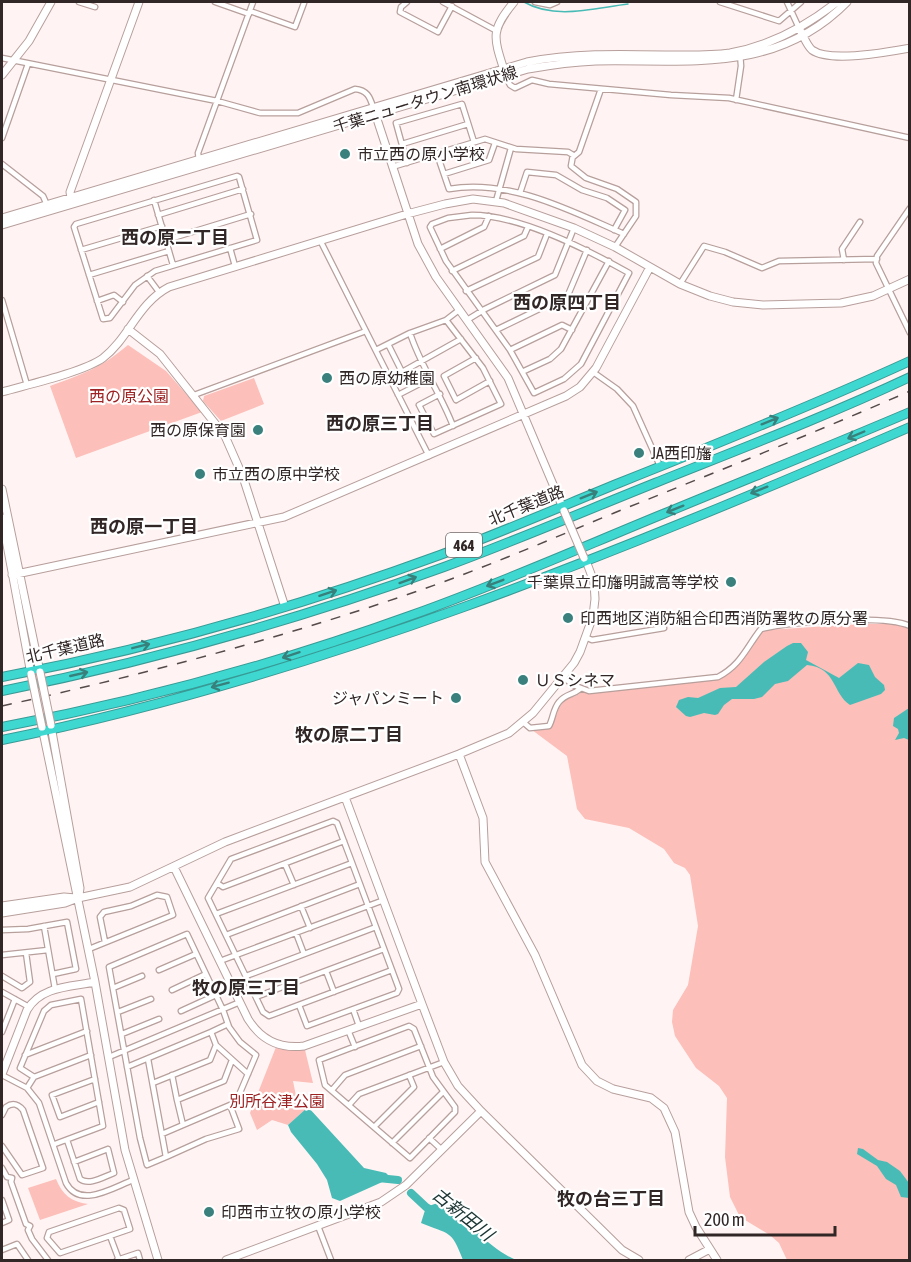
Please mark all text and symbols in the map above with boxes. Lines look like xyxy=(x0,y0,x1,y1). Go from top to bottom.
street label: 千葉ニュータウン南環状線 xyxy=(331,62,519,136)
place label: 市立西の原小学校 xyxy=(357,145,485,163)
marker: 市立西の原小学校 xyxy=(338,147,352,161)
district label: 西の原二丁目 xyxy=(121,227,229,248)
district label: 西の原四丁目 xyxy=(513,292,621,313)
place label: 西の原幼稚園 xyxy=(339,369,435,387)
marker: 西の原幼稚園 xyxy=(320,371,334,385)
park label: 西の原公園 xyxy=(89,387,169,405)
district label: 西の原三丁目 xyxy=(326,413,434,434)
one-way arrow xyxy=(760,415,779,426)
place label: 西の原保育園 xyxy=(150,421,246,439)
marker: 西の原保育園 xyxy=(251,423,265,437)
one-way arrow xyxy=(847,430,865,441)
place label: JA西印旛 xyxy=(651,444,712,462)
marker: JA西印旛 xyxy=(632,446,646,460)
place label: 市立西の原中学校 xyxy=(212,465,340,483)
marker: 市立西の原中学校 xyxy=(193,467,207,481)
street label: 北千葉道路 xyxy=(486,482,566,528)
one-way arrow xyxy=(750,485,768,496)
one-way arrow xyxy=(580,489,598,500)
one-way arrow xyxy=(666,504,685,515)
district label: 西の原一丁目 xyxy=(90,516,198,537)
road number: 464 xyxy=(446,533,482,557)
one-way arrow xyxy=(398,573,417,584)
place label: 千葉県立印旛明誠高等学校 xyxy=(527,573,719,591)
marker: 千葉県立印旛明誠高等学校 xyxy=(724,575,738,589)
one-way arrow xyxy=(486,578,505,589)
one-way arrow xyxy=(318,587,337,598)
place label: 印西地区消防組合印西消防署牧の原分署 xyxy=(580,609,868,627)
marker: 印西地区消防組合印西消防署牧の原分署 xyxy=(561,611,575,625)
street label: 北千葉道路 xyxy=(24,630,106,666)
one-way arrow xyxy=(131,639,150,651)
one-way arrow xyxy=(282,650,301,661)
one-way arrow xyxy=(69,668,88,679)
place label: ＵＳシネマ xyxy=(535,671,615,689)
marker: ＵＳシネマ xyxy=(516,673,530,687)
one-way arrow xyxy=(211,680,230,692)
place label: ジャパンミート xyxy=(332,689,444,707)
marker: ジャパンミート xyxy=(449,691,463,705)
district label: 牧の原二丁目 xyxy=(295,724,403,745)
district label: 牧の原三丁目 xyxy=(192,977,300,998)
park label: 別所谷津公園 xyxy=(229,1092,325,1110)
water label: 古新田川 xyxy=(428,1183,499,1246)
district label: 牧の台三丁目 xyxy=(557,1188,665,1209)
scale bar xyxy=(695,1199,834,1237)
place label: 印西市立牧の原小学校 xyxy=(221,1203,381,1221)
marker: 印西市立牧の原小学校 xyxy=(202,1205,216,1219)
text: 200 m xyxy=(704,1209,745,1230)

